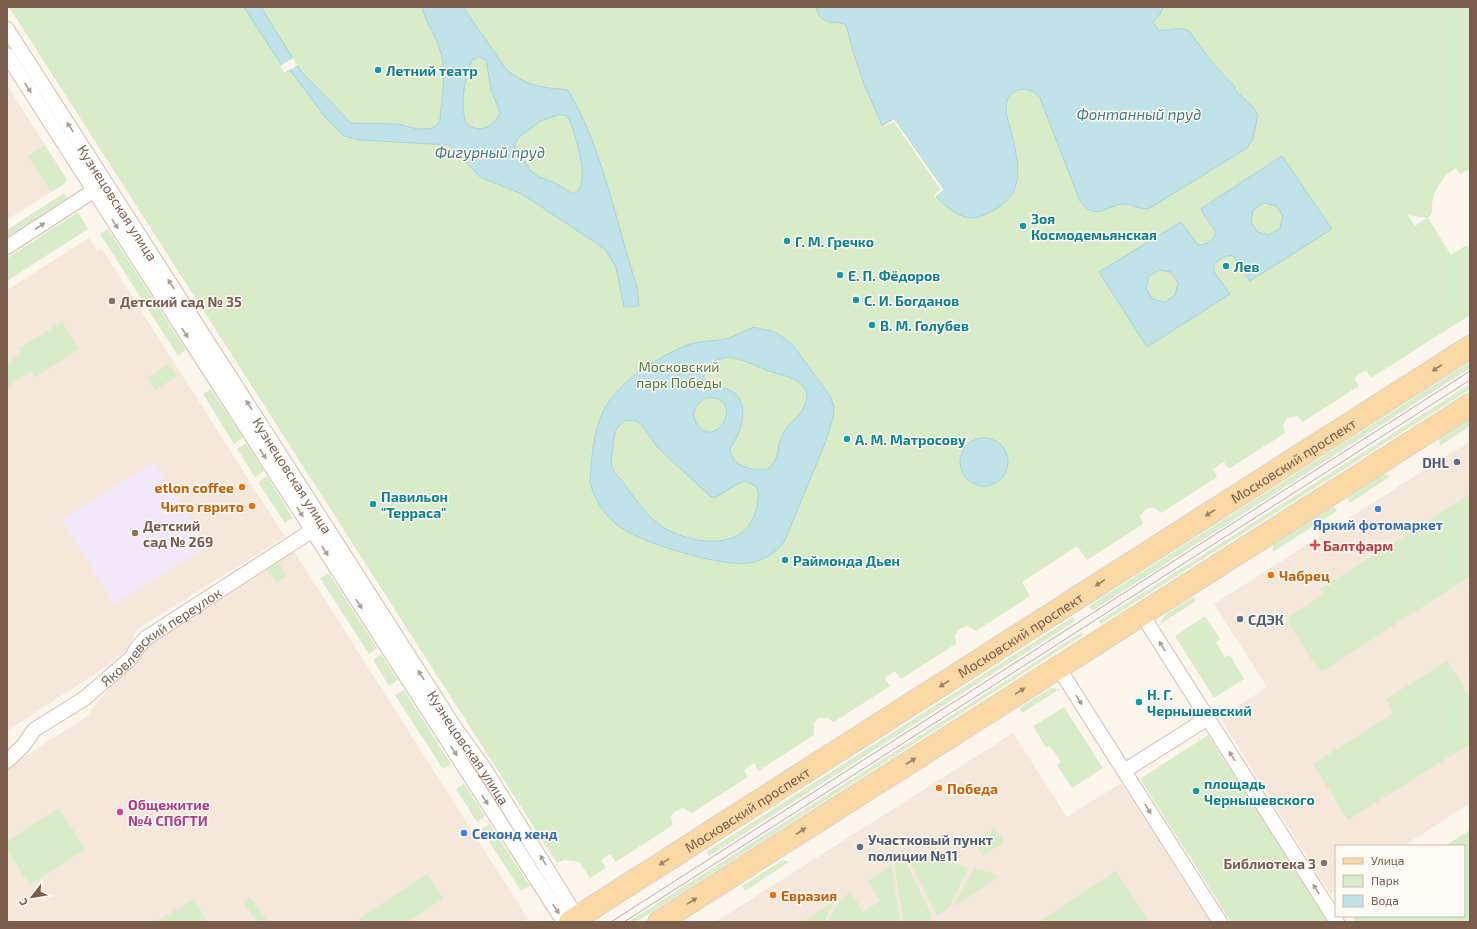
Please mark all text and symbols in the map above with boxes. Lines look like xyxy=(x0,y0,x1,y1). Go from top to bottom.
place label: Летний театр xyxy=(386,62,478,79)
marker: Летний театр xyxy=(373,65,383,75)
one-way arrow xyxy=(24,82,32,93)
water label: Фонтанный пруд xyxy=(1076,105,1202,123)
one-way arrow xyxy=(67,121,74,133)
street label: Кузнецовская улица xyxy=(75,141,162,264)
water label: Фигурный пруд xyxy=(435,143,545,161)
place label: Зоя Космодемьянская xyxy=(1031,210,1157,243)
one-way arrow xyxy=(111,219,119,229)
marker: Зоя Космодемьянская xyxy=(1018,221,1028,231)
one-way arrow xyxy=(35,222,45,230)
place label: Г. М. Гречко xyxy=(795,233,874,250)
marker: Г. М. Гречко xyxy=(782,236,792,246)
place label: Лев xyxy=(1234,258,1259,275)
marker: Лев xyxy=(1221,261,1231,271)
place label: Е. П. Фёдоров xyxy=(848,267,940,284)
marker: Е. П. Фёдоров xyxy=(835,270,845,280)
one-way arrow xyxy=(167,279,175,289)
place label: С. И. Богданов xyxy=(864,292,959,309)
place label: Детский сад № 35 xyxy=(120,293,242,310)
marker: С. И. Богданов xyxy=(851,295,861,305)
marker: Детский сад № 35 xyxy=(107,296,117,306)
place label: В. М. Голубев xyxy=(880,317,969,334)
marker: В. М. Голубев xyxy=(867,320,877,330)
one-way arrow xyxy=(182,327,189,339)
park label: Московский парк Победы xyxy=(636,358,722,391)
one-way arrow xyxy=(1431,364,1443,371)
one-way arrow xyxy=(245,399,252,411)
street label: Кузнецовская улица xyxy=(250,414,336,536)
street label: Московский проспект xyxy=(1227,414,1359,506)
place label: А. М. Матросову xyxy=(855,431,966,448)
marker: А. М. Матросову xyxy=(842,434,852,444)
one-way arrow xyxy=(259,449,267,459)
place label: DHL xyxy=(1422,454,1449,471)
marker: DHL xyxy=(1452,457,1462,467)
place label: etlon coffee xyxy=(155,479,234,496)
marker: etlon coffee xyxy=(237,482,247,492)
place label: Павильон "Терраса" xyxy=(381,488,448,521)
place label: Чито гврито xyxy=(161,498,244,515)
marker: Павильон "Терраса" xyxy=(368,499,378,509)
marker: Чито гврито xyxy=(247,501,257,511)
marker: Яркий фотомаркет xyxy=(1373,504,1383,514)
one-way arrow xyxy=(296,507,304,517)
one-way arrow xyxy=(1204,510,1216,517)
place label: Яркий фотомаркет xyxy=(1313,516,1443,533)
place label: Детский сад № 269 xyxy=(143,517,213,550)
marker: Детский сад № 269 xyxy=(130,528,140,538)
place label: Балтфарм xyxy=(1323,537,1393,554)
marker: Балтфарм xyxy=(1310,540,1320,550)
one-way arrow xyxy=(321,545,328,557)
place label: Раймонда Дьен xyxy=(793,552,900,569)
marker: Раймонда Дьен xyxy=(780,555,790,565)
place label: Чабрец xyxy=(1279,567,1330,584)
marker: Чабрец xyxy=(1266,570,1276,580)
one-way arrow xyxy=(1094,580,1106,587)
street label: Яковлевский переулок xyxy=(97,583,225,689)
street label: Московский проспект xyxy=(954,588,1086,681)
one-way arrow xyxy=(355,598,362,610)
place label: СДЭК xyxy=(1248,611,1284,628)
marker: СДЭК xyxy=(1235,614,1245,624)
one-way arrow xyxy=(1158,641,1166,651)
one-way arrow xyxy=(417,670,425,680)
one-way arrow xyxy=(938,680,950,687)
place label: Н. Г. Чернышевский xyxy=(1147,686,1252,719)
street label: Кузнецовская улица xyxy=(424,687,513,808)
one-way arrow xyxy=(1015,687,1025,695)
one-way arrow xyxy=(1075,694,1082,705)
marker: Н. Г. Чернышевский xyxy=(1134,697,1144,707)
one-way arrow xyxy=(450,745,457,757)
one-way arrow xyxy=(1228,751,1236,761)
one-way arrow xyxy=(905,757,916,765)
street label: Московский проспект xyxy=(681,763,813,855)
place label: площадь Чернышевского xyxy=(1204,775,1315,808)
place label: Победа xyxy=(947,780,998,797)
marker: Победа xyxy=(934,783,944,793)
marker: площадь Чернышевского xyxy=(1191,786,1201,796)
one-way arrow xyxy=(481,795,489,805)
place label: Общежитие №4 СПбГТИ xyxy=(128,796,210,829)
one-way arrow xyxy=(1145,803,1152,815)
marker: Общежитие №4 СПбГТИ xyxy=(115,807,125,817)
place label: Секонд хенд xyxy=(472,825,558,842)
one-way arrow xyxy=(796,827,806,835)
marker: Секонд хенд xyxy=(459,828,469,838)
place label: Участковый пункт полиции №11 xyxy=(868,831,993,864)
marker: Участковый пункт полиции №11 xyxy=(855,842,865,852)
legend xyxy=(1335,845,1465,917)
text: Улица xyxy=(1371,853,1404,867)
one-way arrow xyxy=(539,854,546,866)
place label: Библиотека 3 xyxy=(1223,855,1316,872)
one-way arrow xyxy=(659,858,669,866)
marker: Библиотека 3 xyxy=(1319,858,1329,868)
text: Парк xyxy=(1371,873,1400,887)
north arrow xyxy=(12,877,52,917)
one-way arrow xyxy=(1313,883,1320,895)
place label: Евразия xyxy=(781,887,837,904)
marker: Евразия xyxy=(768,890,778,900)
text: Вода xyxy=(1371,893,1399,907)
text: С xyxy=(15,896,30,909)
one-way arrow xyxy=(686,897,697,905)
one-way arrow xyxy=(552,904,560,915)

